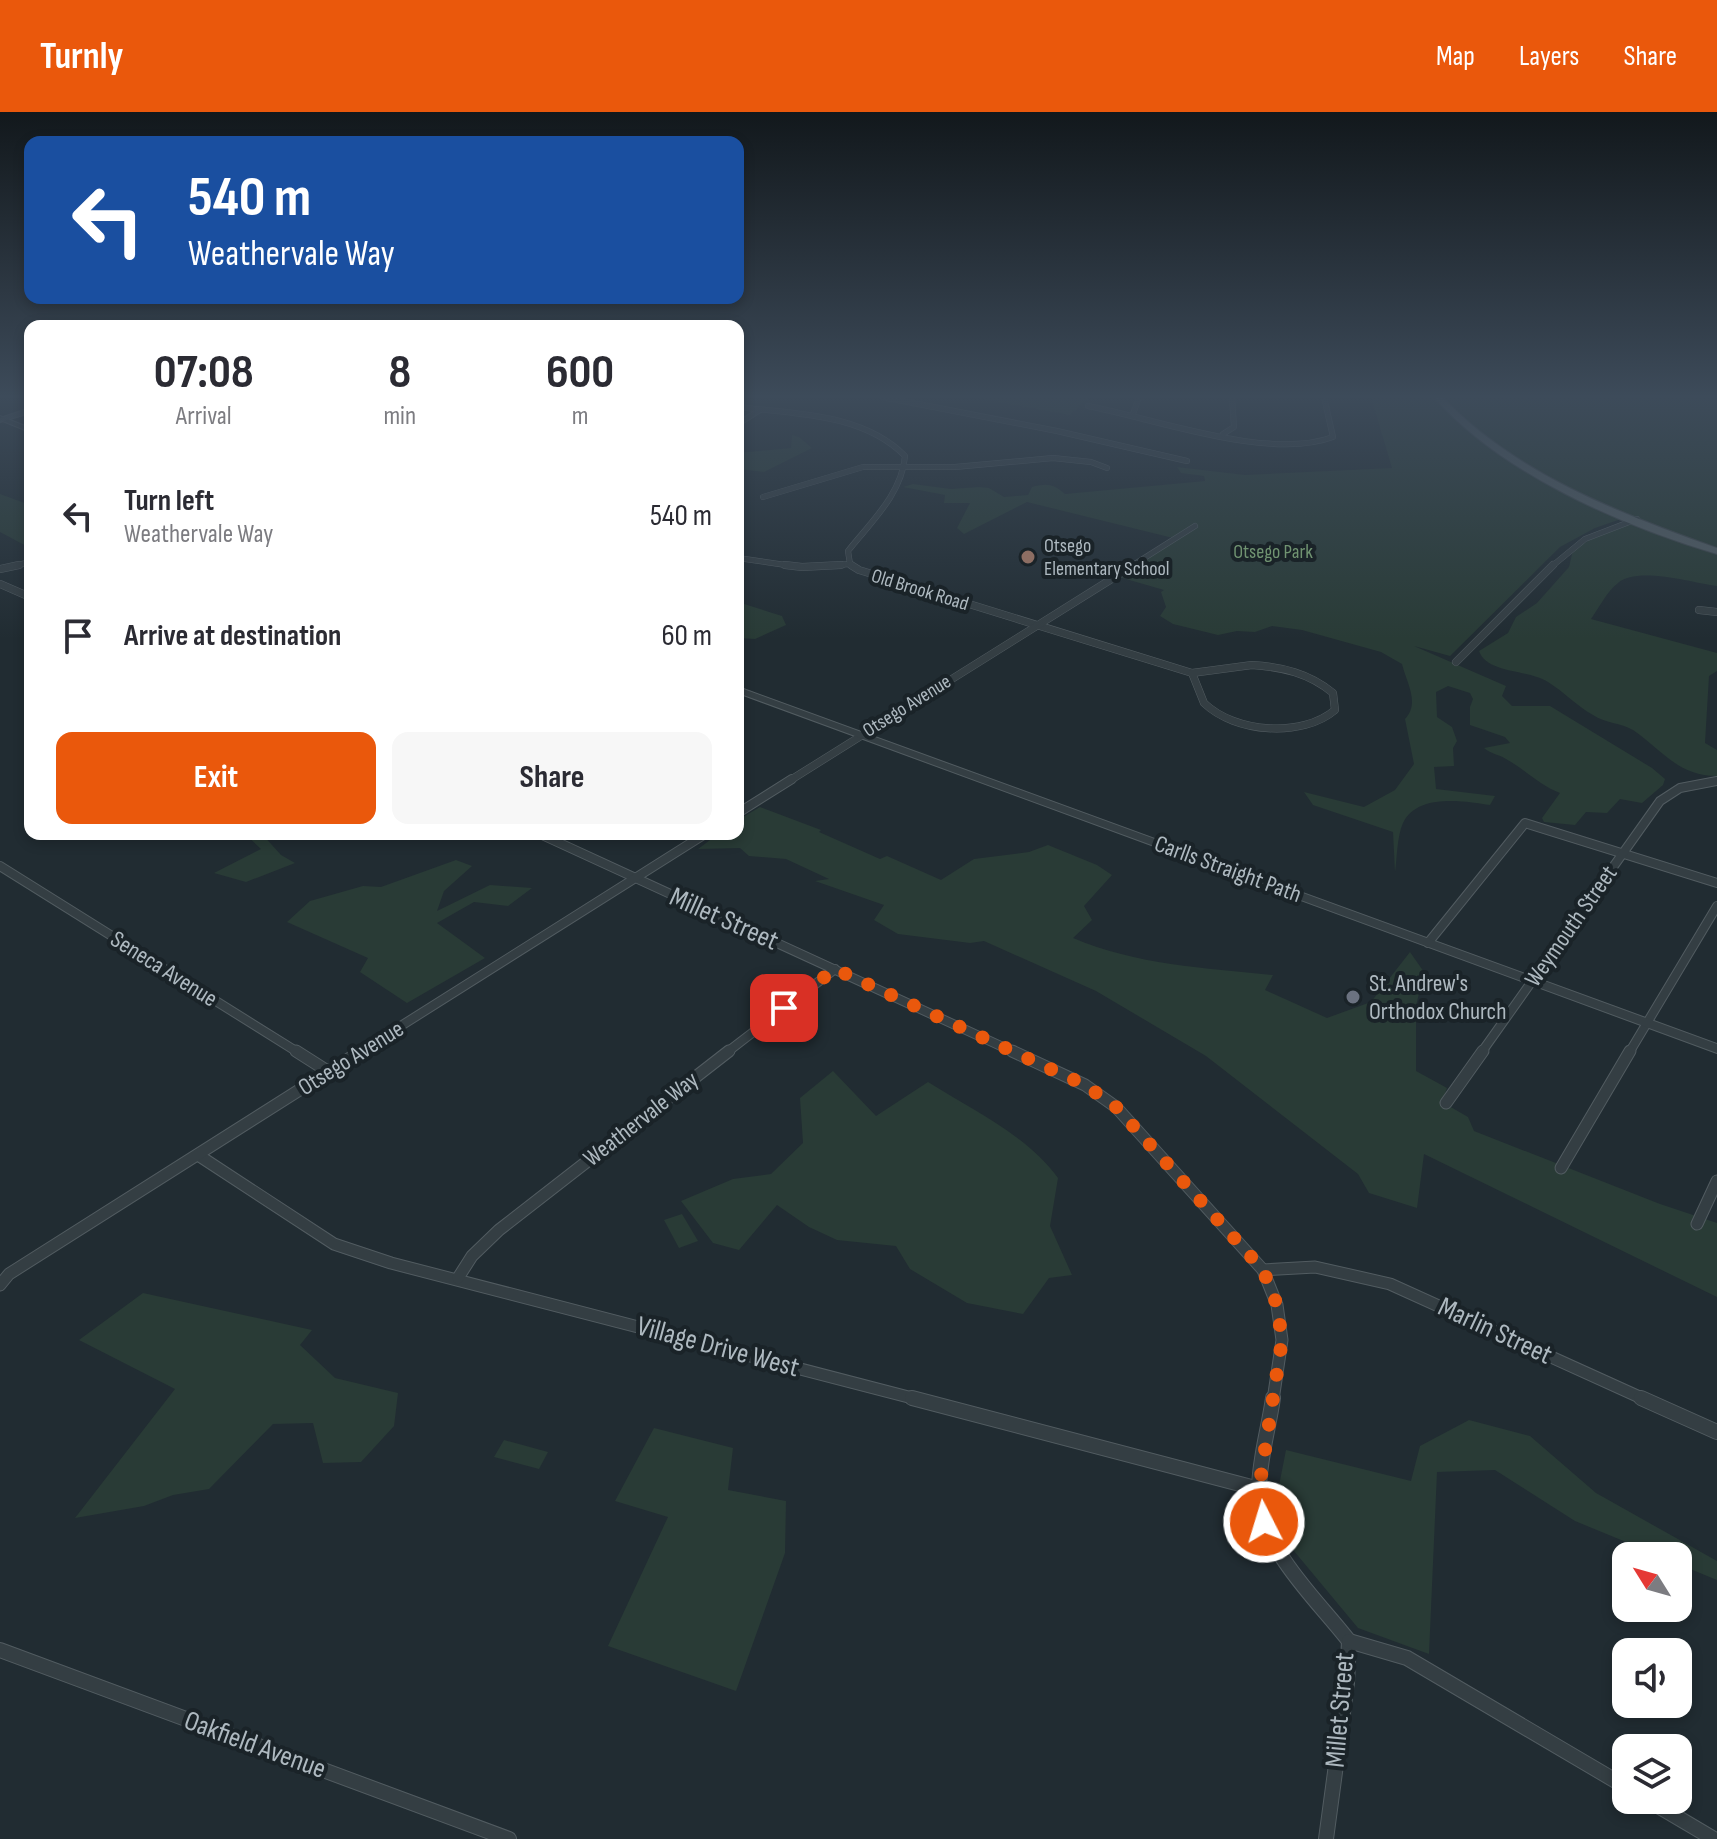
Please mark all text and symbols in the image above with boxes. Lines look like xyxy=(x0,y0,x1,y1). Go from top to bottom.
text: Turnly xyxy=(40,34,123,79)
text: Map xyxy=(1436,40,1475,73)
text: Layers xyxy=(1519,40,1579,73)
text: Share xyxy=(1623,40,1677,73)
text: 540 m xyxy=(188,165,311,232)
icon: left xyxy=(56,168,160,272)
text: Weathervale Way xyxy=(188,233,395,276)
text: 07:08 xyxy=(154,344,254,401)
text: 8 xyxy=(388,344,411,401)
text: 600 xyxy=(546,344,614,401)
text: Arrival xyxy=(176,401,232,432)
text: min xyxy=(383,401,416,432)
text: m xyxy=(572,401,588,432)
text: Turn left xyxy=(124,483,214,519)
icon: left xyxy=(56,494,100,538)
text: 540 m xyxy=(650,498,712,534)
text: Weathervale Way xyxy=(124,519,273,550)
place label: Otsego Elementary School xyxy=(1044,534,1170,581)
park label: Otsego Park xyxy=(1233,540,1313,564)
marker: Otsego Elementary School xyxy=(1019,548,1037,566)
street label: Old Brook Road xyxy=(869,564,971,616)
icon: arrive xyxy=(56,614,100,658)
text: Arrive at destination xyxy=(124,618,341,654)
text: 60 m xyxy=(661,618,712,654)
street label: Otsego Avenue xyxy=(859,670,955,742)
button: Exit xyxy=(56,732,376,824)
button: Share xyxy=(392,732,712,824)
street label: Carlls Straight Path xyxy=(1151,829,1305,909)
street label: Weymouth Street xyxy=(1519,860,1623,992)
street label: Millet Street xyxy=(665,880,783,958)
street label: Seneca Avenue xyxy=(105,925,223,1013)
place label: St. Andrew's Orthodox Church xyxy=(1369,969,1506,1026)
pin xyxy=(750,974,818,1042)
icon: arrive xyxy=(762,986,806,1030)
marker: St. Andrew's Orthodox Church xyxy=(1344,988,1362,1006)
street label: Otsego Avenue xyxy=(293,1014,409,1102)
street label: Weathervale Way xyxy=(578,1065,704,1173)
street label: Marlin Street xyxy=(1433,1290,1557,1372)
street label: Village Drive West xyxy=(633,1309,803,1385)
position arrow xyxy=(1222,1480,1306,1564)
north arrow xyxy=(1612,1542,1692,1622)
map controls xyxy=(1612,1542,1692,1814)
button: sound xyxy=(1612,1638,1692,1718)
street label: Millet Street xyxy=(1319,1651,1361,1769)
street label: Oakfield Avenue xyxy=(180,1704,330,1786)
button: layers xyxy=(1612,1734,1692,1814)

